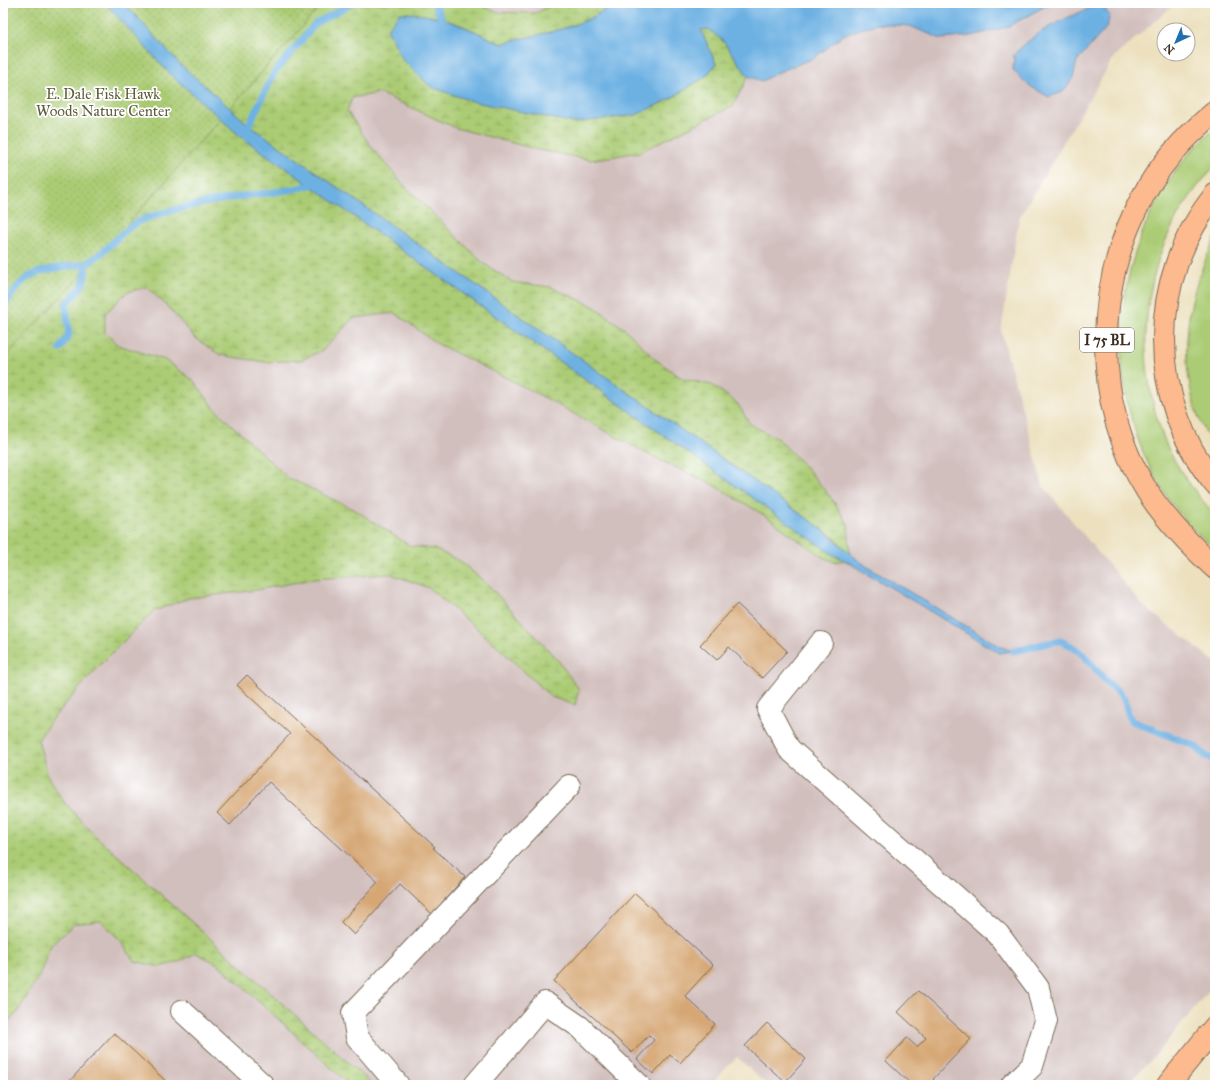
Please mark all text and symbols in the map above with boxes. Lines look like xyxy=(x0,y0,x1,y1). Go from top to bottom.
north arrow xyxy=(1156,22,1196,62)
text: N xyxy=(1161,40,1177,57)
park label: E. Dale Fisk Hawk Woods Nature Center xyxy=(36,85,170,120)
road number: I 75 BL xyxy=(1080,328,1134,352)

